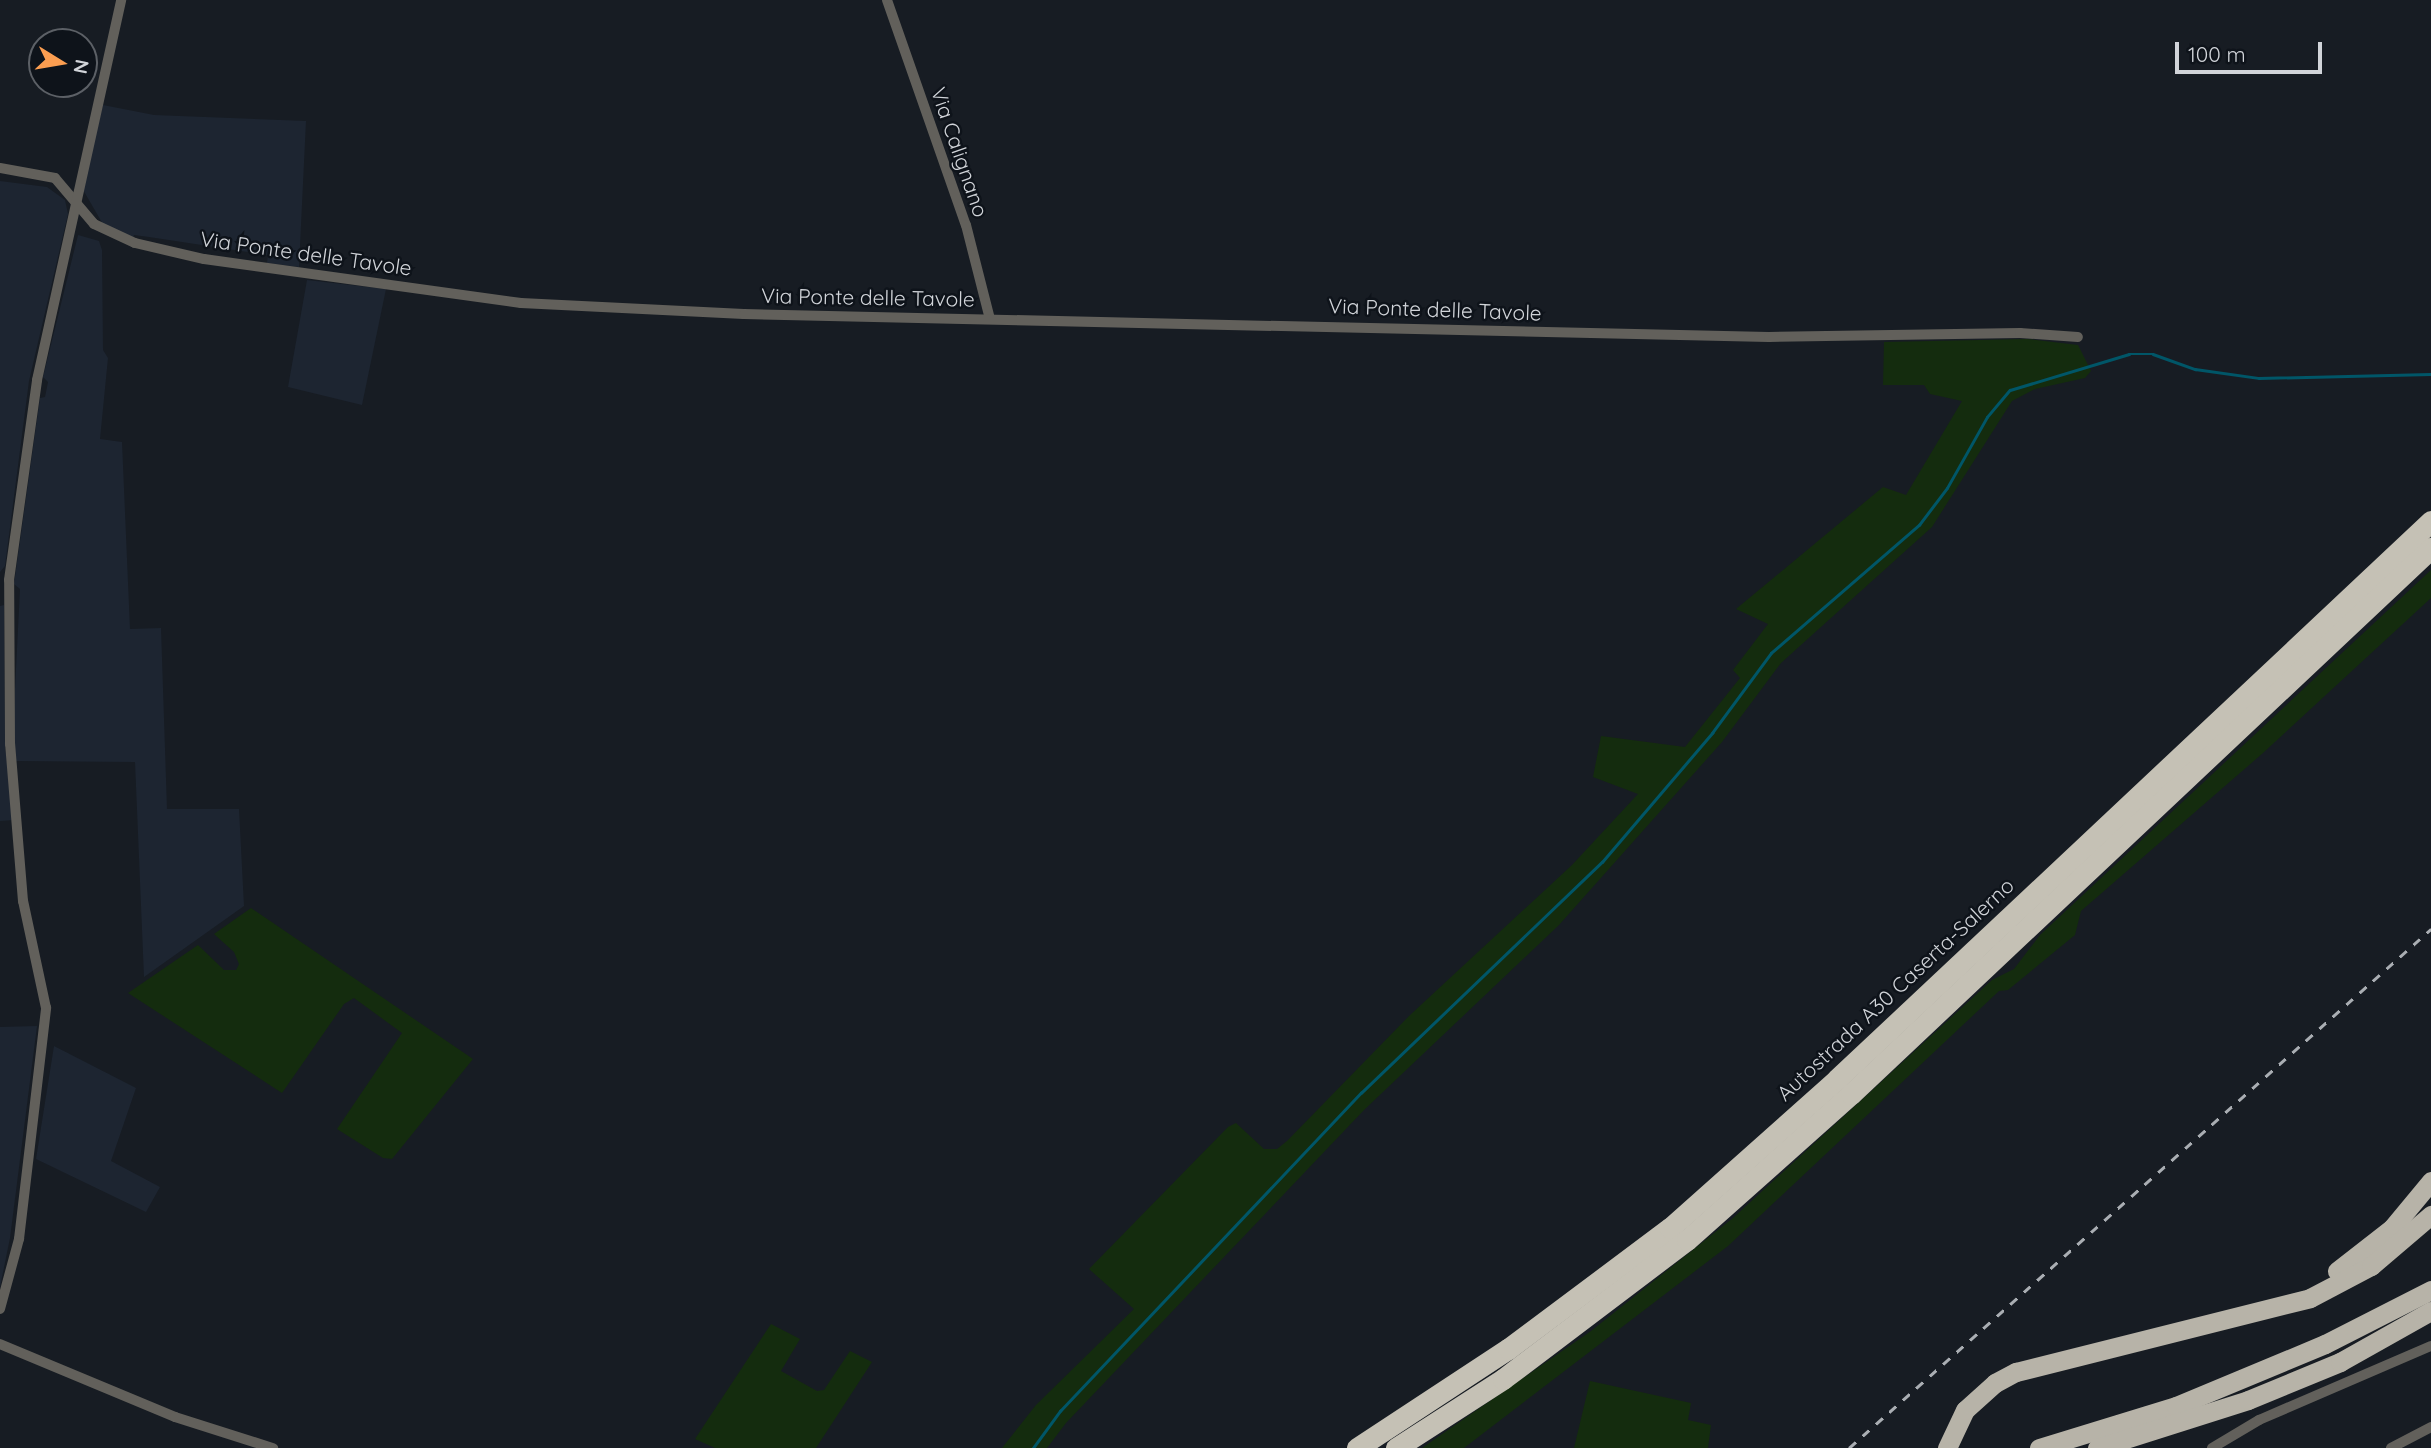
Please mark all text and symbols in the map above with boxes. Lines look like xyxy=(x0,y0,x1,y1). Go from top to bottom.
north arrow xyxy=(28,28,98,98)
scale bar xyxy=(2179,28,2326,72)
text: 100 m xyxy=(2188,41,2246,67)
text: N xyxy=(69,57,95,76)
street label: Via Calignano xyxy=(926,84,994,220)
street label: Via Ponte delle Tavole xyxy=(199,226,413,280)
street label: Via Ponte delle Tavole xyxy=(761,283,975,311)
street label: Via Ponte delle Tavole xyxy=(1328,293,1542,325)
street label: Autostrada A30 Caserta-Salerno xyxy=(1771,872,2019,1106)

